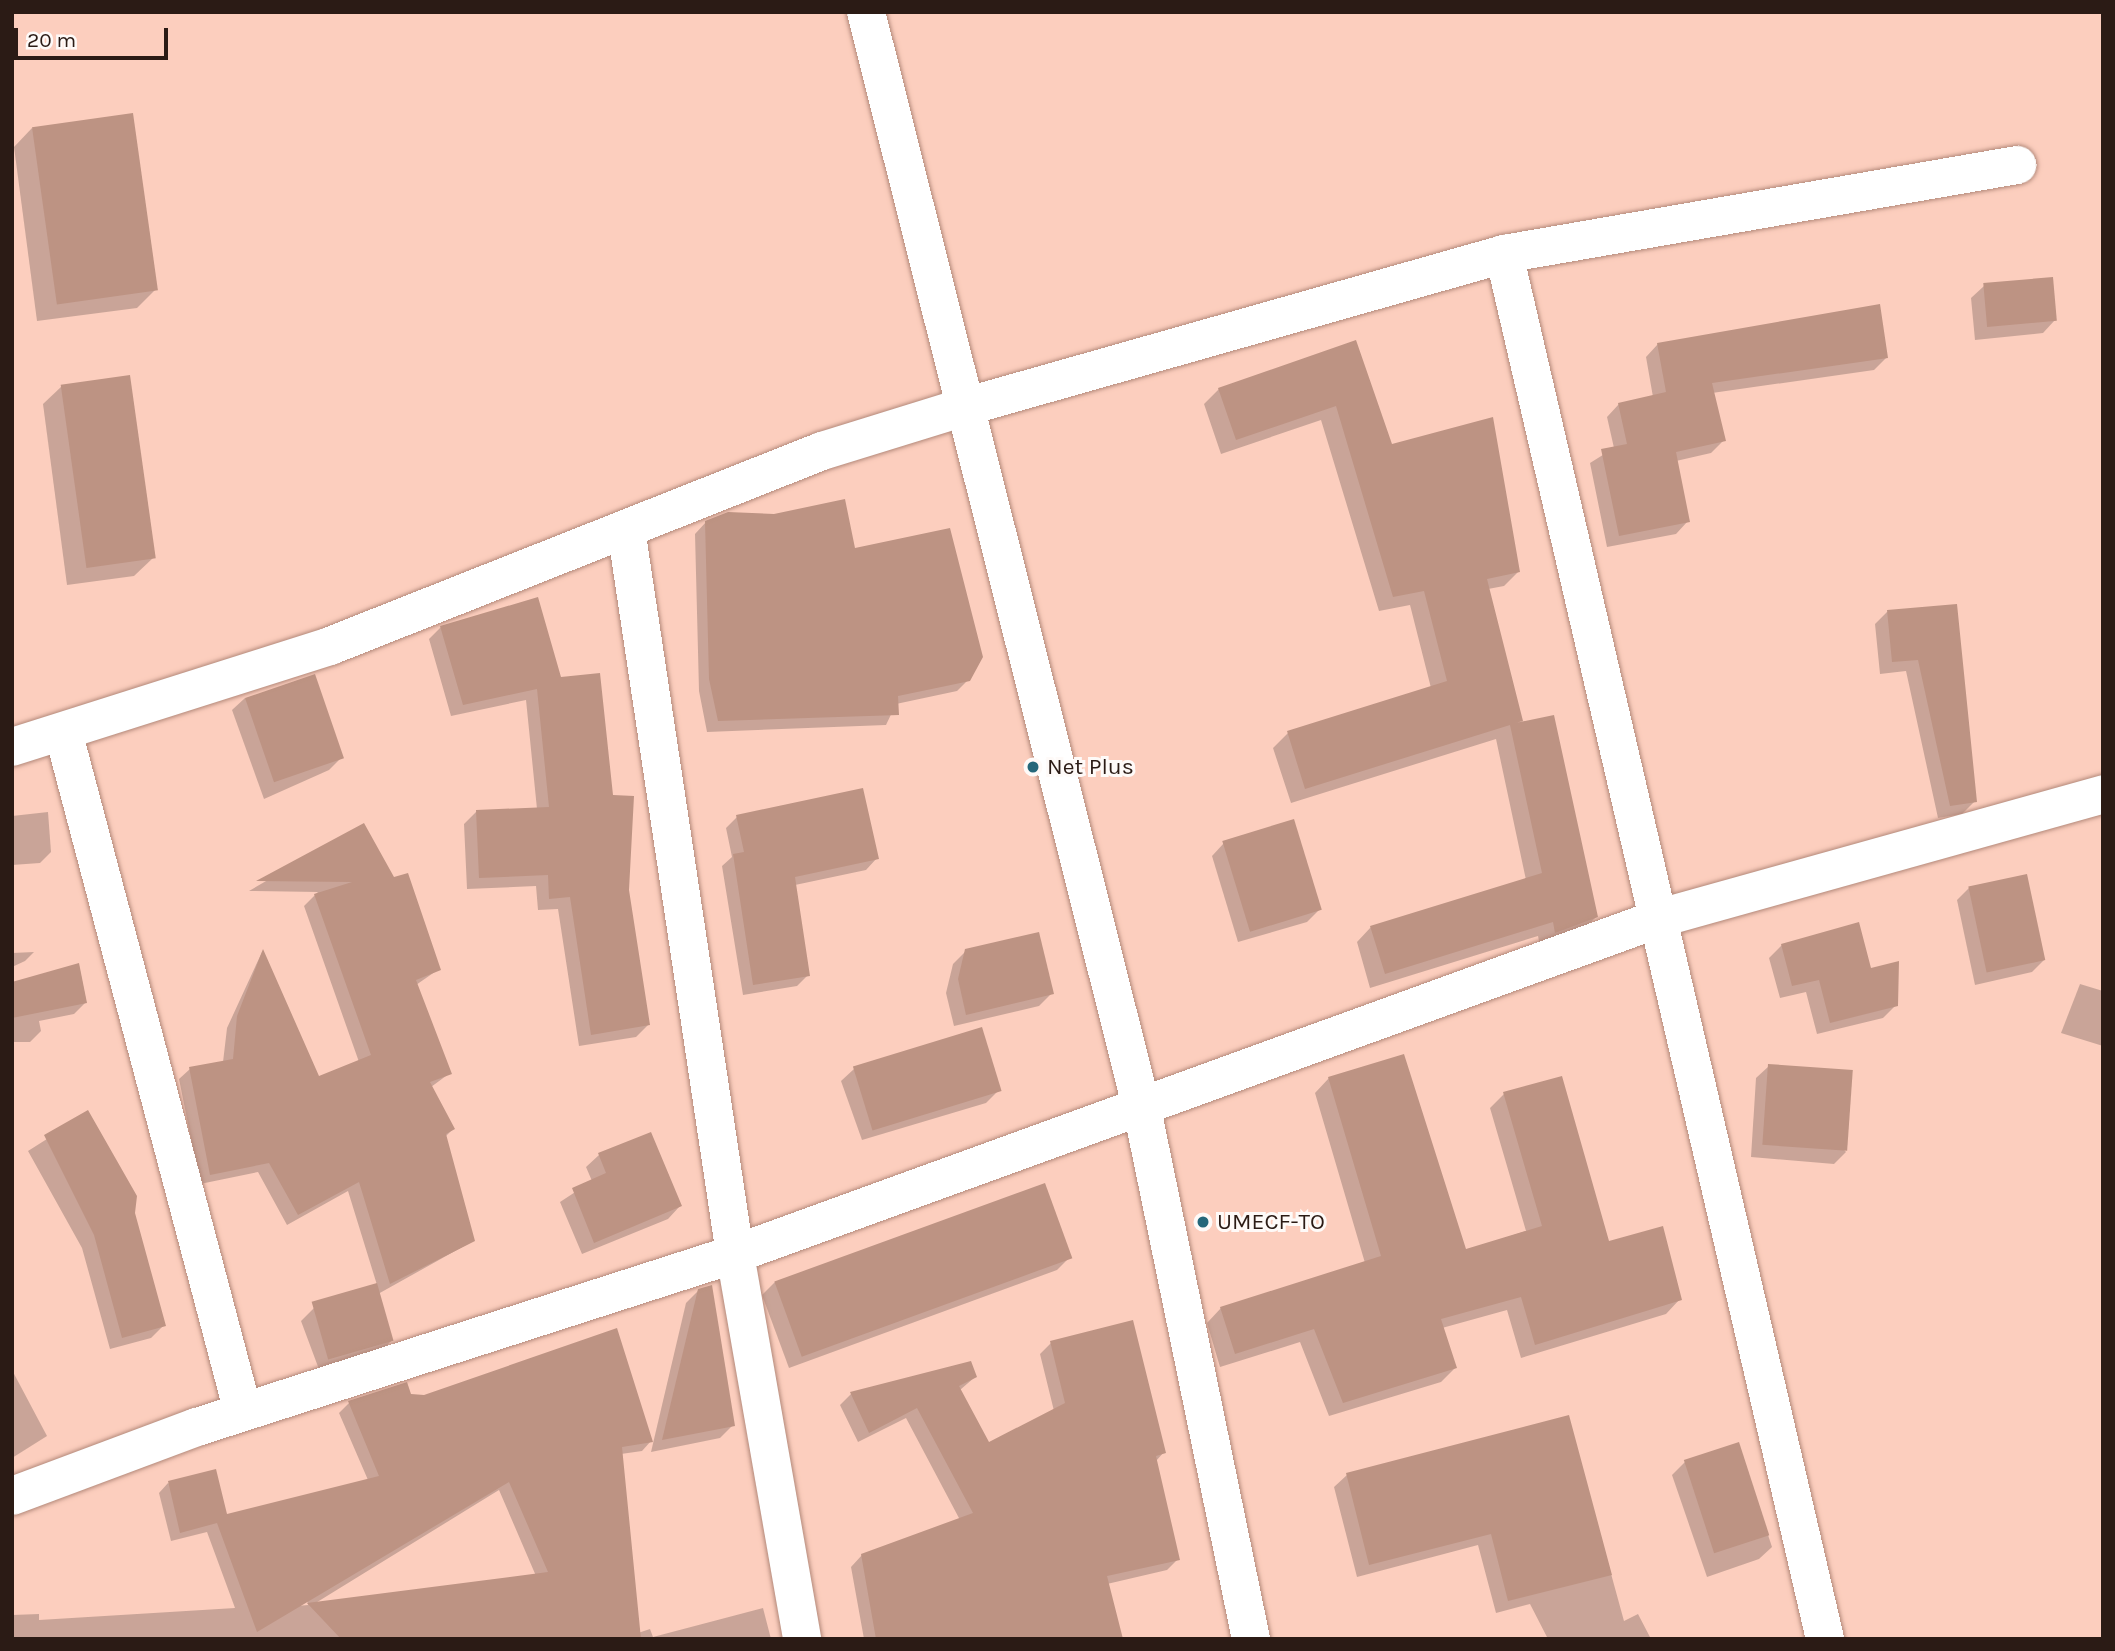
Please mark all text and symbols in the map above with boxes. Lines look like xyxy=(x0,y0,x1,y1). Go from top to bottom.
scale bar xyxy=(18,14,172,58)
text: 20 m xyxy=(27,28,76,52)
place label: Net Plus xyxy=(1047,753,1134,781)
marker: Net Plus xyxy=(1025,759,1041,775)
place label: UMECF-TO xyxy=(1217,1208,1325,1236)
marker: UMECF-TO xyxy=(1195,1214,1211,1230)

